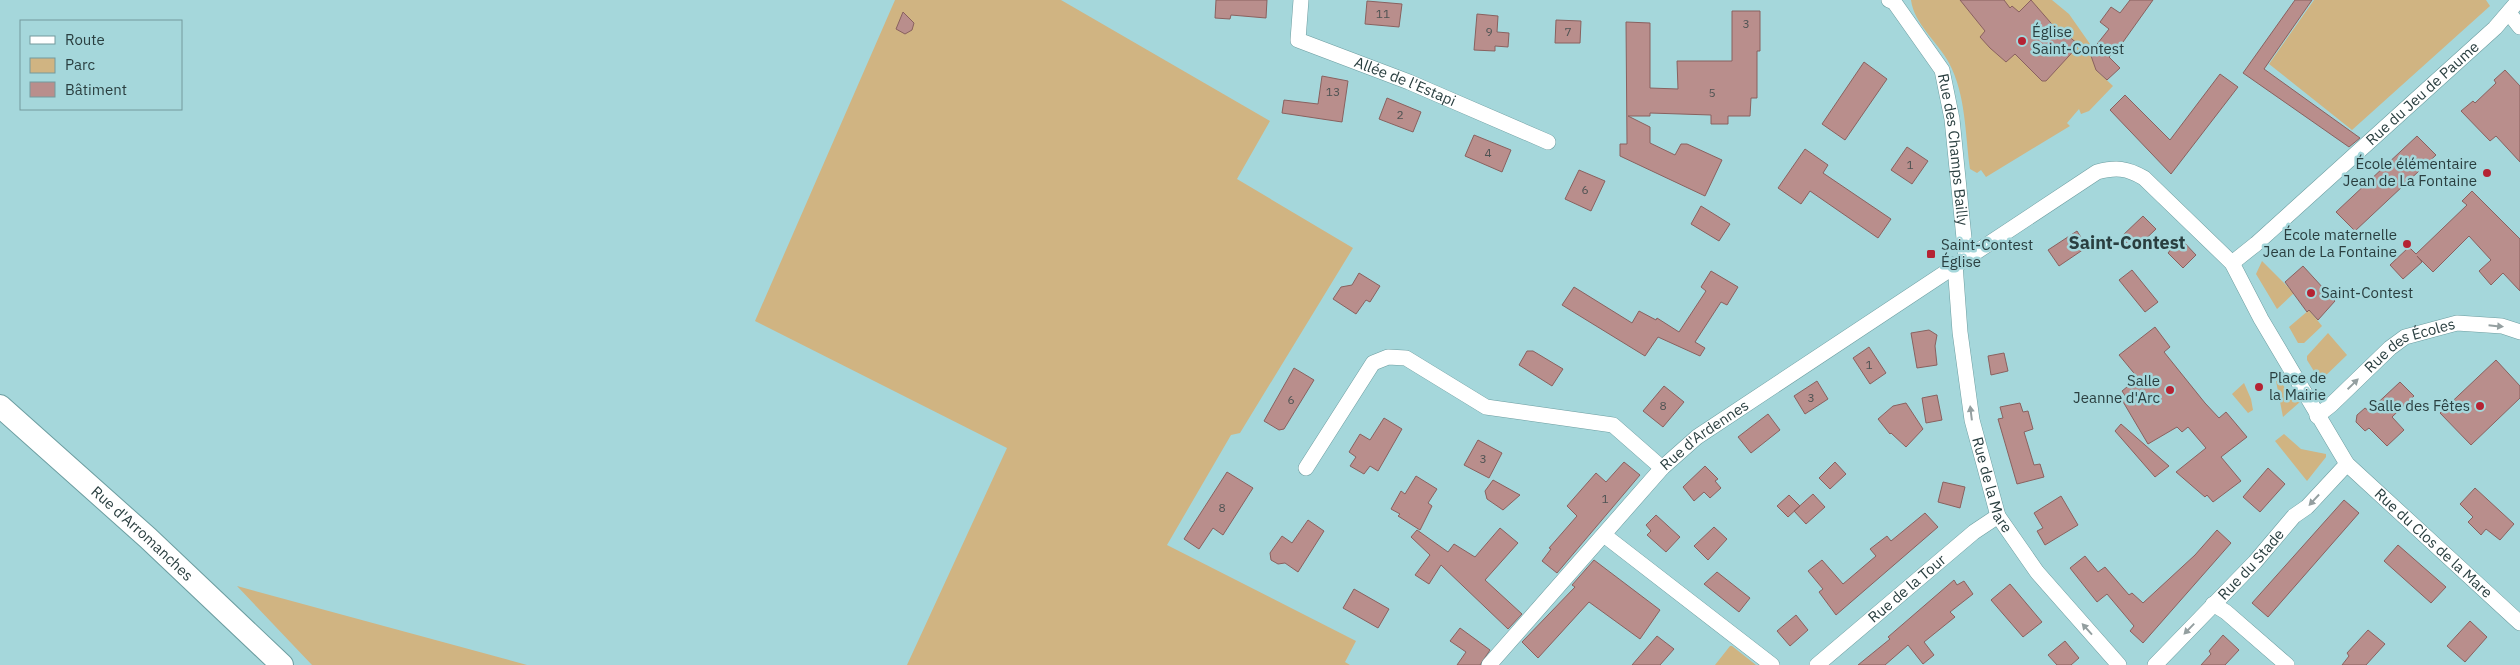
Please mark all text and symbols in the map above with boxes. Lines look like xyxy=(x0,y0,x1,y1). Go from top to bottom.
house number: 11 xyxy=(1376,6,1390,21)
house number: 3 xyxy=(1742,16,1750,31)
legend xyxy=(20,20,182,110)
place label: Église Saint-Contest xyxy=(2032,22,2124,58)
house number: 9 xyxy=(1485,24,1493,39)
house number: 7 xyxy=(1564,24,1572,39)
text: Route xyxy=(65,30,105,49)
marker: Église Saint-Contest xyxy=(2016,35,2028,47)
street label: Rue du Jeu de Paume xyxy=(2362,37,2483,149)
street label: Allée de l'Estapi xyxy=(1352,52,1459,110)
text: Parc xyxy=(65,55,95,74)
street label: Rue des Champs Bailly xyxy=(1934,72,1973,227)
text: Bâtiment xyxy=(65,80,127,99)
house number: 13 xyxy=(1326,84,1340,99)
house number: 5 xyxy=(1708,85,1716,100)
house number: 2 xyxy=(1396,107,1404,122)
house number: 4 xyxy=(1484,145,1492,160)
place label: École élémentaire Jean de La Fontaine xyxy=(2343,154,2477,190)
house number: 1 xyxy=(1906,157,1914,172)
marker: École élémentaire Jean de La Fontaine xyxy=(2481,167,2493,179)
house number: 6 xyxy=(1581,182,1589,197)
place label: École maternelle Jean de La Fontaine xyxy=(2263,225,2397,261)
district label: Saint-Contest xyxy=(2069,231,2186,254)
place label: Saint-Contest Église xyxy=(1941,235,2033,271)
marker: École maternelle Jean de La Fontaine xyxy=(2401,238,2413,250)
marker: Saint-Contest Église xyxy=(1925,248,1937,260)
place label: Saint-Contest xyxy=(2321,283,2413,302)
marker: Saint-Contest xyxy=(2305,287,2317,299)
street label: Rue des Écoles xyxy=(2360,314,2457,377)
one-way arrow xyxy=(2488,322,2504,330)
house number: 1 xyxy=(1865,357,1873,372)
place label: Place de la Mairie xyxy=(2269,368,2326,404)
place label: Salle Jeanne d'Arc xyxy=(2073,371,2160,407)
one-way arrow xyxy=(2347,378,2359,390)
marker: Place de la Mairie xyxy=(2253,381,2265,393)
marker: Salle Jeanne d'Arc xyxy=(2164,384,2176,396)
house number: 3 xyxy=(1807,390,1815,405)
house number: 6 xyxy=(1287,392,1295,407)
street label: Rue d'Ardennes xyxy=(1656,395,1752,474)
place label: Salle des Fêtes xyxy=(2369,396,2470,415)
house number: 8 xyxy=(1659,398,1667,413)
marker: Salle des Fêtes xyxy=(2474,400,2486,412)
one-way arrow xyxy=(1967,405,1975,421)
street label: Rue de la Mare xyxy=(1968,435,2017,536)
house number: 3 xyxy=(1479,451,1487,466)
street label: Rue d'Arromanches xyxy=(87,482,197,585)
street label: Rue du Clos de la Mare xyxy=(2371,484,2497,602)
house number: 1 xyxy=(1601,491,1609,506)
one-way arrow xyxy=(2308,493,2320,505)
house number: 8 xyxy=(1218,500,1226,515)
street label: Rue du Stade xyxy=(2213,525,2288,604)
street label: Rue de la Tour xyxy=(1864,550,1950,627)
one-way arrow xyxy=(2081,623,2093,635)
one-way arrow xyxy=(2183,623,2195,635)

